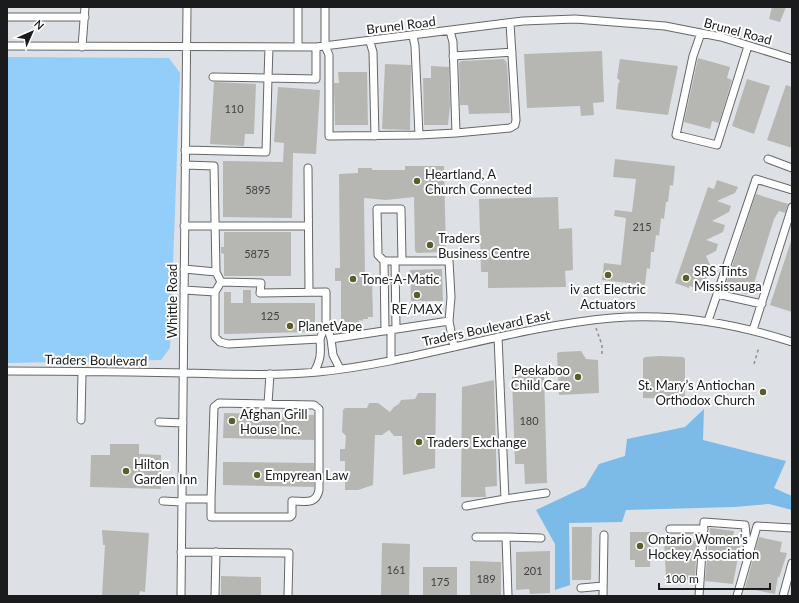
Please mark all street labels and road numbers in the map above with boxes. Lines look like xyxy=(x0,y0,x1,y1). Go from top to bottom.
street label: Brunel Road xyxy=(365,13,437,37)
street label: Brunel Road xyxy=(702,14,774,48)
street label: Whittle Road xyxy=(164,264,180,338)
street label: Traders Boulevard East xyxy=(421,307,552,349)
street label: Traders Boulevard xyxy=(45,351,147,369)

